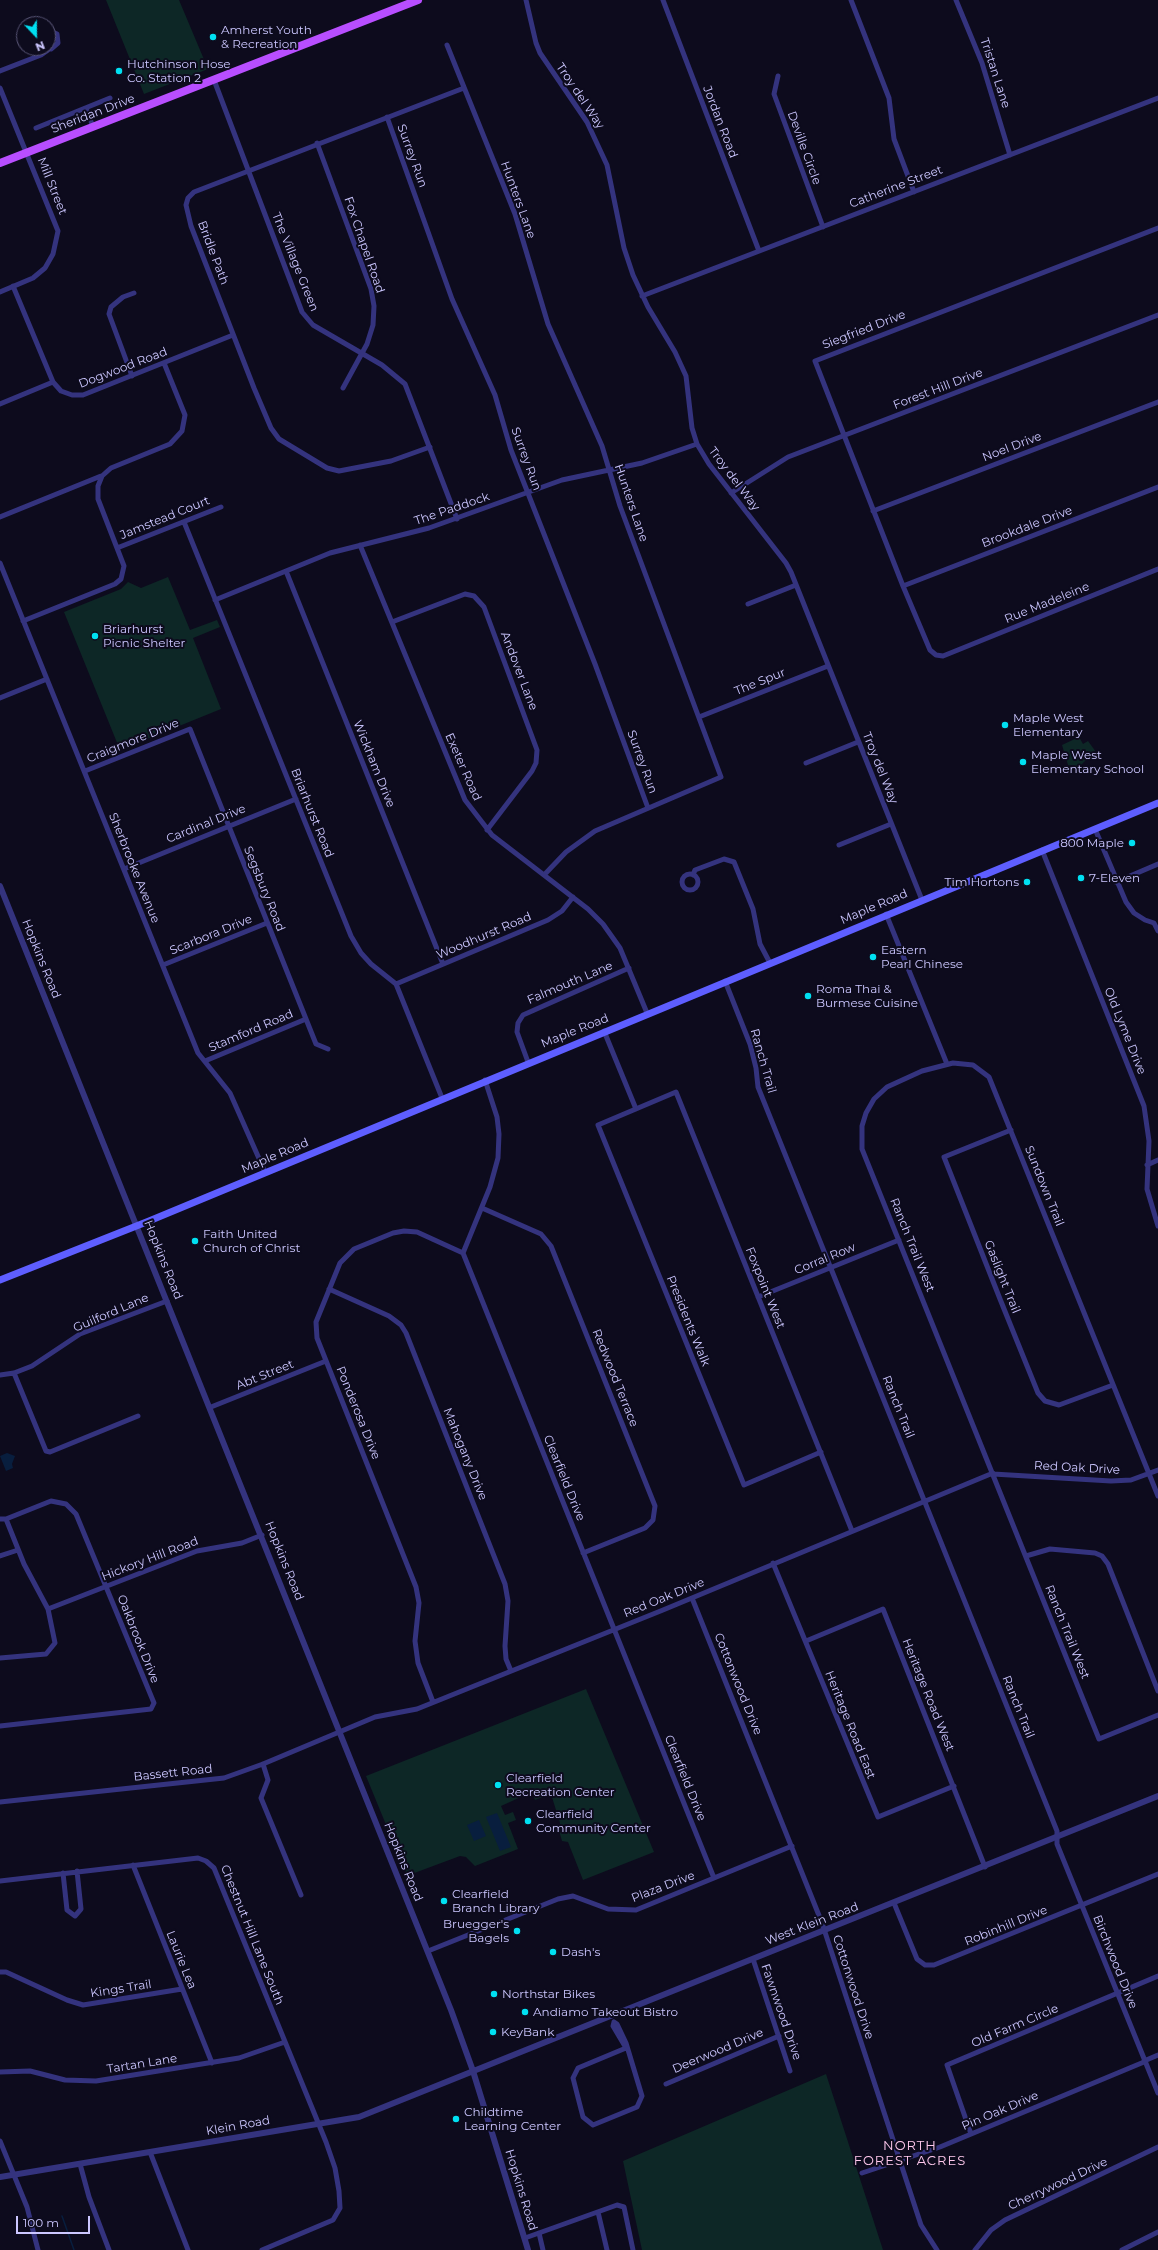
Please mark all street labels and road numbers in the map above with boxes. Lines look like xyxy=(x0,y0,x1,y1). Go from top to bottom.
street label: Tristan Lane xyxy=(977,36,1013,110)
street label: Troy del Way xyxy=(553,60,607,132)
street label: Jordan Road xyxy=(700,84,740,160)
street label: Sheridan Drive xyxy=(49,91,137,137)
street label: Deville Circle xyxy=(784,109,824,187)
street label: Surrey Run xyxy=(394,122,430,190)
street label: Mill Street xyxy=(34,155,70,217)
street label: Hunters Lane xyxy=(497,159,539,241)
street label: Catherine Street xyxy=(847,163,945,211)
street label: Fox Chapel Road xyxy=(341,195,387,295)
street label: The Village Green xyxy=(269,210,321,314)
street label: Bridle Path xyxy=(194,219,232,287)
street label: Siegfried Drive xyxy=(820,308,908,352)
street label: Dogwood Road xyxy=(77,344,169,392)
street label: Forest Hill Drive xyxy=(891,365,985,413)
street label: Surrey Run xyxy=(508,425,544,493)
street label: Noel Drive xyxy=(980,429,1044,465)
street label: Troy del Way xyxy=(705,444,763,514)
street label: Hunters Lane xyxy=(611,462,651,544)
street label: The Paddock xyxy=(413,489,491,529)
street label: Jamstead Court xyxy=(118,493,212,543)
street label: Brookdale Drive xyxy=(980,503,1074,551)
street label: Rue Madeleine xyxy=(1003,579,1091,627)
street label: Andover Lane xyxy=(497,630,541,712)
street label: The Spur xyxy=(732,665,788,699)
street label: Craigmore Drive xyxy=(85,716,181,766)
street label: Wickham Drive xyxy=(350,718,398,810)
street label: Surrey Run xyxy=(624,728,660,796)
street label: Troy del Way xyxy=(859,730,901,806)
street label: Exeter Road xyxy=(442,731,484,803)
street label: Briarhurst Road xyxy=(288,766,336,860)
street label: Cardinal Drive xyxy=(164,801,248,847)
street label: Sherbrooke Avenue xyxy=(105,811,163,925)
street label: Segsbury Road xyxy=(240,844,288,934)
street label: Maple Road xyxy=(838,886,910,928)
street label: Woodhurst Road xyxy=(434,909,534,963)
street label: Scarbora Drive xyxy=(168,912,254,958)
street label: Hopkins Road xyxy=(19,917,63,1001)
street label: Falmouth Lane xyxy=(525,958,615,1008)
street label: Old Lyme Drive xyxy=(1101,985,1149,1077)
street label: Stamford Road xyxy=(206,1007,296,1055)
street label: Maple Road xyxy=(539,1011,611,1051)
street label: Ranch Trail xyxy=(747,1027,779,1095)
street label: Maple Road xyxy=(239,1135,311,1177)
street label: Sundown Trail xyxy=(1021,1144,1067,1228)
street label: Ranch Trail West xyxy=(887,1196,937,1294)
street label: Hopkins Road xyxy=(141,1218,185,1302)
street label: Gaslight Trail xyxy=(981,1238,1023,1316)
street label: Corral Row xyxy=(792,1240,858,1278)
street label: Foxpoint West xyxy=(742,1245,788,1331)
street label: Presidents Walk xyxy=(663,1273,713,1369)
street label: Guilford Lane xyxy=(71,1291,151,1335)
street label: Redwood Terrace xyxy=(589,1327,641,1429)
street label: Abt Street xyxy=(234,1357,296,1393)
street label: Ponderosa Drive xyxy=(333,1364,383,1462)
street label: Ranch Trail xyxy=(879,1374,917,1440)
street label: Mahogany Drive xyxy=(440,1406,490,1502)
street label: Clearfield Drive xyxy=(540,1433,588,1523)
street label: Red Oak Drive xyxy=(1034,1459,1120,1477)
street label: Hopkins Road xyxy=(262,1519,306,1603)
street label: Hickory Hill Road xyxy=(100,1534,200,1584)
street label: Red Oak Drive xyxy=(621,1575,707,1621)
street label: Ranch Trail West xyxy=(1042,1583,1092,1681)
street label: Oakbrook Drive xyxy=(114,1593,162,1685)
street label: Cottonwood Drive xyxy=(711,1631,765,1737)
street label: Heritage Road West xyxy=(899,1637,957,1753)
street label: Heritage Road East xyxy=(822,1669,878,1781)
street label: Ranch Trail xyxy=(999,1674,1037,1740)
street label: Clearfield Drive xyxy=(661,1733,709,1823)
street label: Bassett Road xyxy=(133,1762,213,1784)
street label: Hopkins Road xyxy=(381,1820,425,1904)
street label: Chestnut Hill Lane South xyxy=(217,1863,287,2007)
street label: Plaza Drive xyxy=(629,1868,697,1906)
street label: West Klein Road xyxy=(763,1900,861,1948)
street label: Robinhill Drive xyxy=(962,1903,1050,1949)
street label: Birchwood Drive xyxy=(1090,1913,1140,2011)
street label: Laurie Lea xyxy=(163,1929,199,1991)
street label: Cottonwood Drive xyxy=(829,1933,877,2041)
street label: Fawnwood Drive xyxy=(758,1962,804,2062)
street label: Kings Trail xyxy=(89,1977,153,2001)
street label: Old Farm Circle xyxy=(969,2001,1061,2051)
street label: Deerwood Drive xyxy=(670,2025,766,2077)
street label: Tartan Lane xyxy=(106,2051,178,2077)
street label: Pin Oak Drive xyxy=(959,2088,1041,2134)
street label: Klein Road xyxy=(205,2113,271,2139)
street label: Hopkins Road xyxy=(502,2148,540,2232)
street label: Cherrywood Drive xyxy=(1006,2155,1110,2213)

